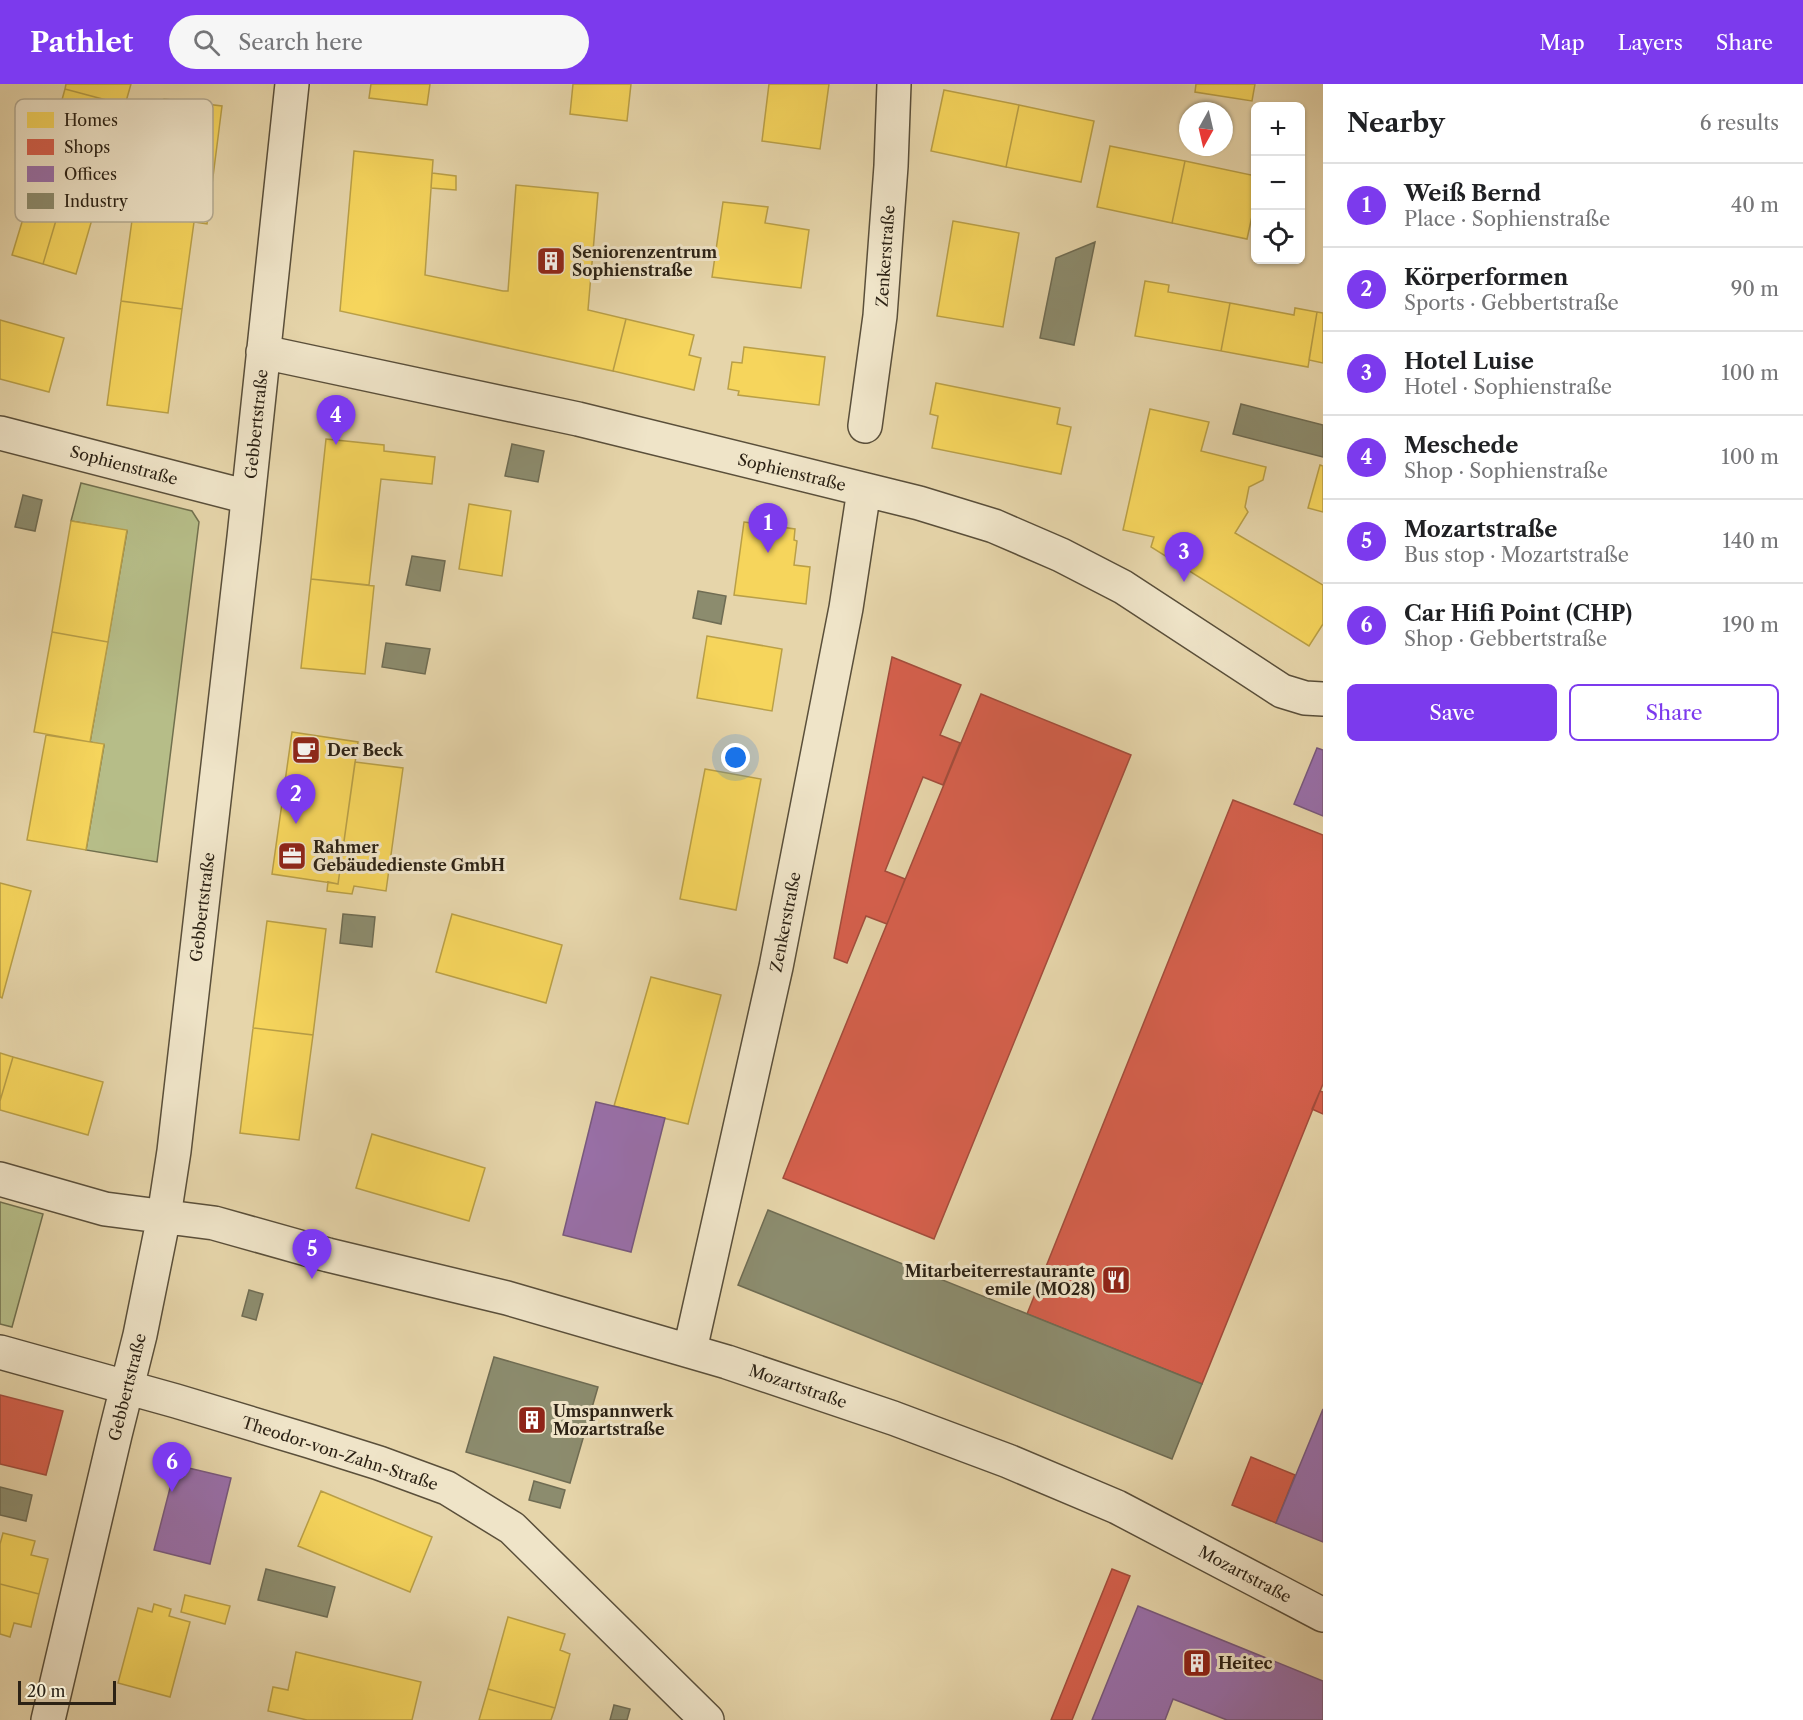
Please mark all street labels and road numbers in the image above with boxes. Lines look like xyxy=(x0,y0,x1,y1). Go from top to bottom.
street label: Zenkerstraße xyxy=(871,204,899,307)
street label: Gebbertstraße xyxy=(240,368,272,480)
street label: Sophienstraße xyxy=(68,441,180,489)
street label: Sophienstraße xyxy=(736,449,848,495)
street label: Gebbertstraße xyxy=(185,851,219,963)
street label: Zenkerstraße xyxy=(765,870,805,974)
street label: Gebbertstraße xyxy=(104,1331,150,1443)
street label: Mozartstraße xyxy=(746,1360,850,1412)
street label: Theodor-von-Zahn-Straße xyxy=(239,1412,441,1494)
street label: Mozartstraße xyxy=(1195,1541,1295,1607)

